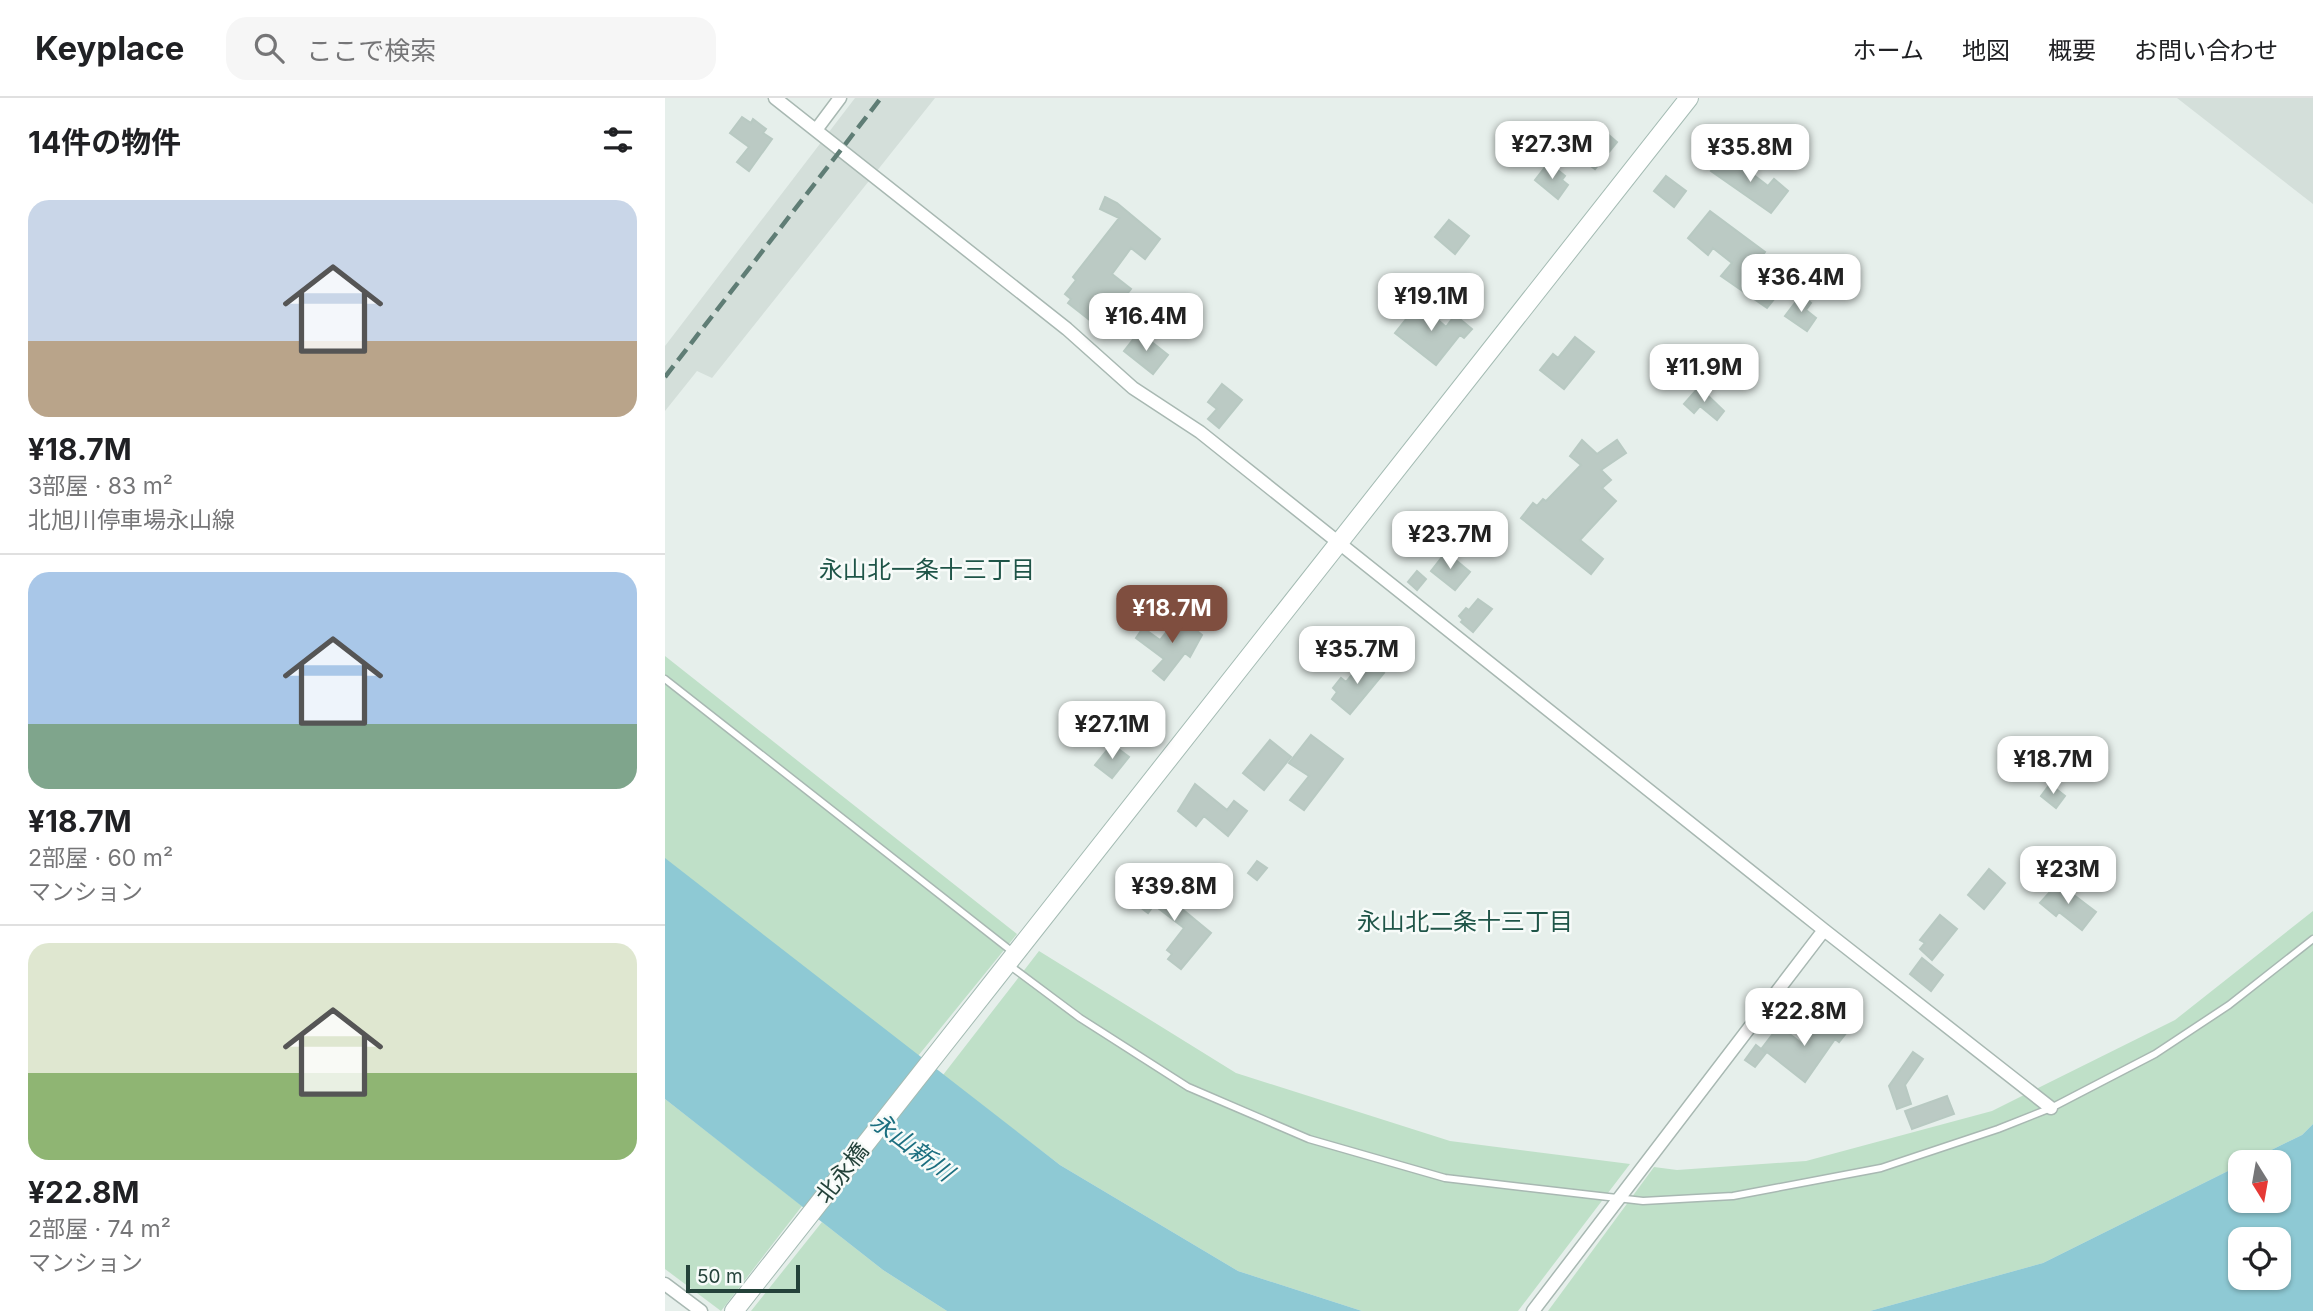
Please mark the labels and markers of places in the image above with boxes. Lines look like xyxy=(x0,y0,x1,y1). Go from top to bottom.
pin: ¥27.3M xyxy=(1495,122,1609,181)
pin: ¥35.8M xyxy=(1693,125,1807,184)
pin: ¥36.4M xyxy=(1744,254,1858,314)
pin: ¥19.1M xyxy=(1374,274,1488,333)
pin: ¥16.4M xyxy=(1089,294,1203,353)
pin: ¥11.9M xyxy=(1647,344,1761,404)
pin: ¥23.7M xyxy=(1393,512,1507,571)
pin: ¥18.7M xyxy=(1115,586,1229,645)
pin: ¥35.7M xyxy=(1300,626,1414,686)
pin: ¥27.1M xyxy=(1055,702,1169,761)
pin: ¥18.7M xyxy=(1996,736,2110,796)
pin: ¥23M xyxy=(2027,846,2109,906)
pin: ¥39.8M xyxy=(1117,864,1231,923)
pin: ¥22.8M xyxy=(1747,988,1861,1048)

